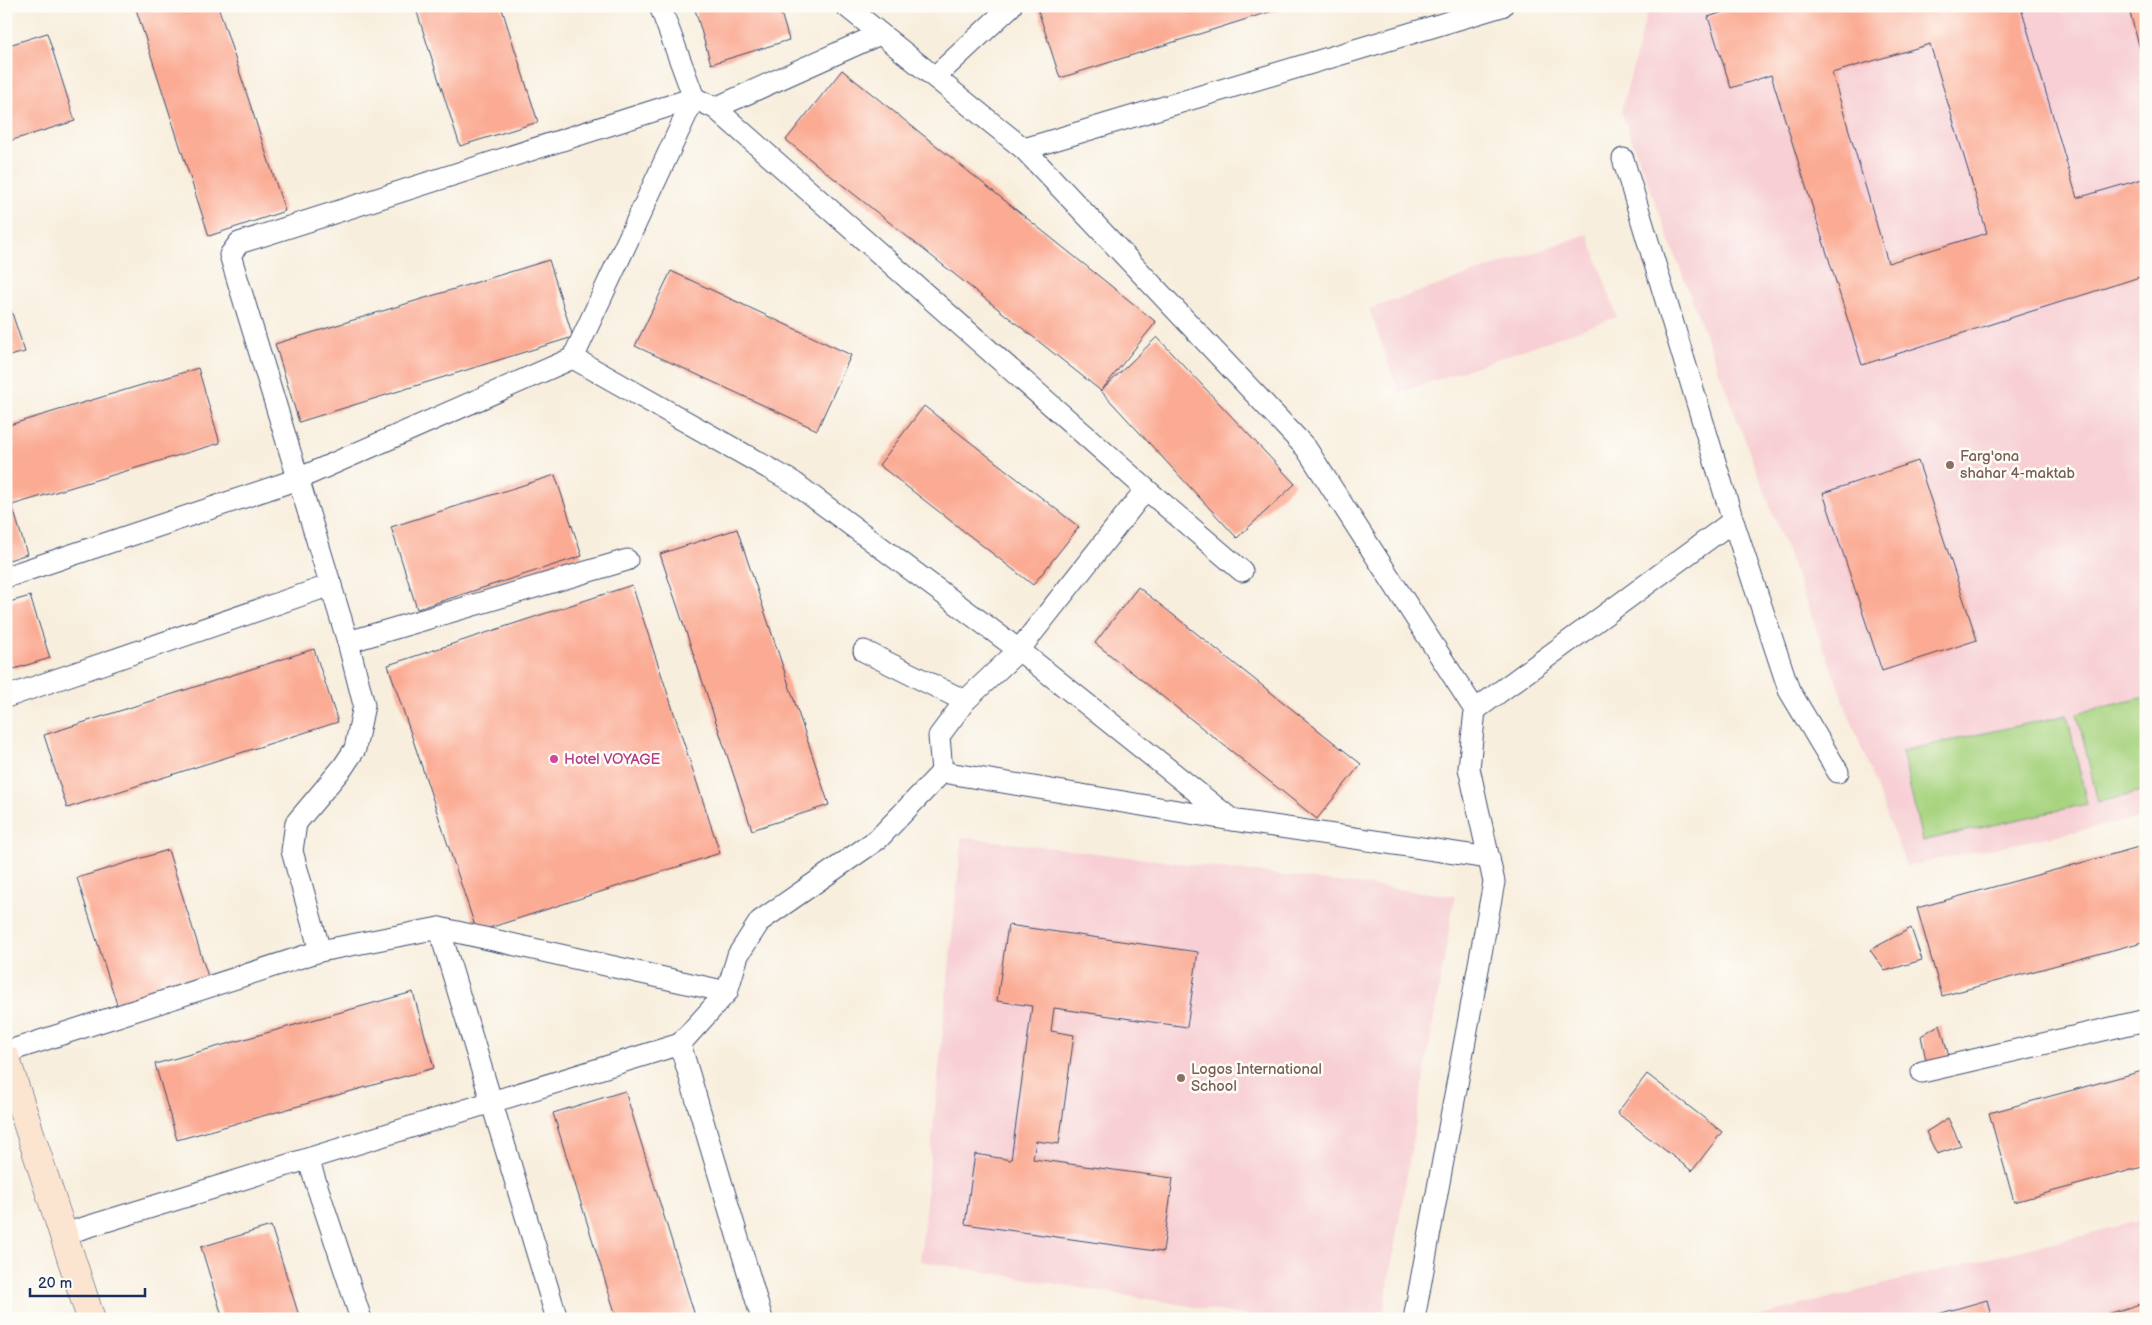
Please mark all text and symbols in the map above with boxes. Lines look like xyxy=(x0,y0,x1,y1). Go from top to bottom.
place label: Farg'ona shahar 4-maktab xyxy=(1960,447,2075,483)
marker: Farg'ona shahar 4-maktab xyxy=(1944,459,1956,471)
place label: Hotel VOYAGE xyxy=(564,750,660,769)
marker: Hotel VOYAGE xyxy=(548,753,560,765)
place label: Logos International School xyxy=(1191,1060,1322,1096)
marker: Logos International School xyxy=(1175,1072,1187,1084)
scale bar xyxy=(30,1265,145,1297)
text: 20 m xyxy=(38,1274,72,1293)

